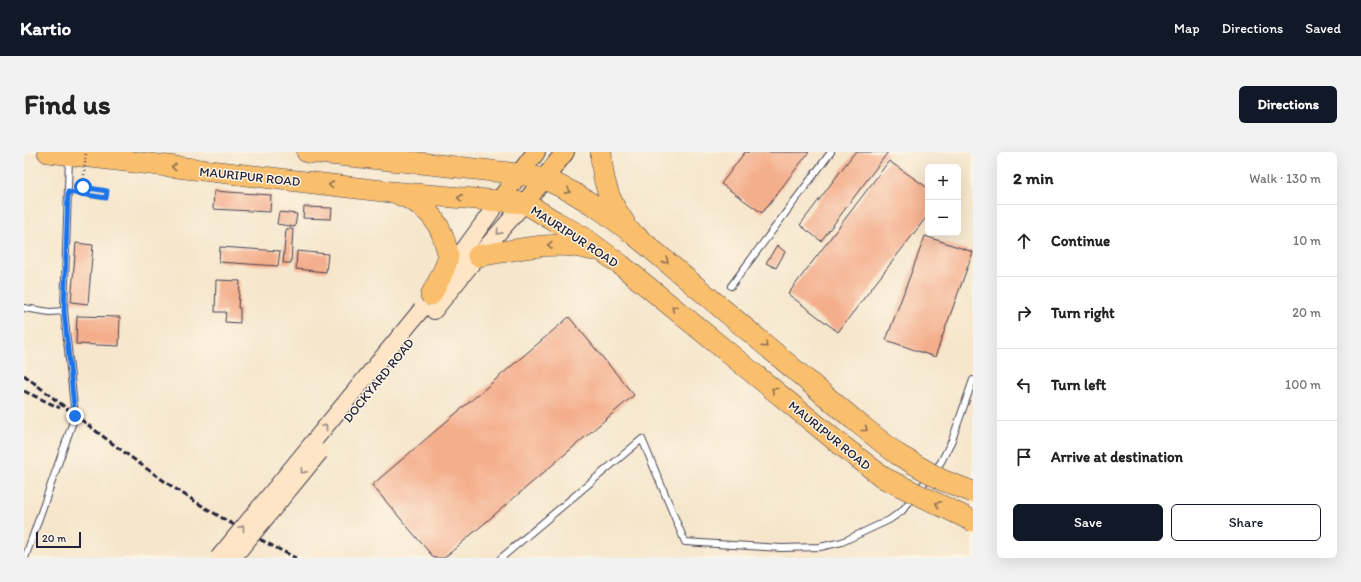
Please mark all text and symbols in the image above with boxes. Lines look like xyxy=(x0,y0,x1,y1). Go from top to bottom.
text: Kartio xyxy=(20,17,71,40)
text: Map xyxy=(1174,20,1200,37)
text: Directions xyxy=(1222,20,1283,37)
text: Saved xyxy=(1305,20,1341,37)
button: Directions xyxy=(1239,86,1337,123)
text: Find us xyxy=(24,87,111,121)
one-way arrow xyxy=(171,163,177,172)
street label: MAURIPUR ROAD xyxy=(199,164,302,189)
map controls xyxy=(925,164,961,236)
button: + xyxy=(925,164,961,200)
text: 2 min xyxy=(1013,168,1053,188)
text: Walk · 130 m xyxy=(1249,171,1321,186)
route start xyxy=(74,178,92,196)
one-way arrow xyxy=(328,181,334,190)
one-way arrow xyxy=(564,186,572,194)
one-way arrow xyxy=(457,193,463,202)
button: − xyxy=(925,200,961,236)
street label: MAURIPUR ROAD xyxy=(528,203,622,271)
one-way arrow xyxy=(497,228,504,235)
icon: ahead xyxy=(1013,230,1035,252)
text: Continue xyxy=(1051,232,1110,250)
text: 10 m xyxy=(1293,233,1321,248)
one-way arrow xyxy=(547,241,553,249)
one-way arrow xyxy=(661,257,669,264)
icon: right xyxy=(1013,302,1035,324)
text: Turn right xyxy=(1051,304,1115,322)
text: 20 m xyxy=(1292,305,1321,320)
one-way arrow xyxy=(671,306,679,313)
street label: DOCKYARD ROAD xyxy=(340,335,417,425)
one-way arrow xyxy=(761,341,768,348)
icon: left xyxy=(1013,374,1035,396)
text: Turn left xyxy=(1051,376,1106,394)
text: 100 m xyxy=(1285,377,1321,392)
one-way arrow xyxy=(772,388,779,395)
street label: MAURIPUR ROAD xyxy=(786,398,874,473)
route end xyxy=(66,407,84,425)
one-way arrow xyxy=(861,424,868,431)
one-way arrow xyxy=(320,425,327,432)
icon: arrive xyxy=(1013,446,1035,468)
text: Arrive at destination xyxy=(1051,448,1183,466)
one-way arrow xyxy=(301,467,308,474)
one-way arrow xyxy=(934,501,942,509)
button: Save xyxy=(1013,504,1163,541)
button: Share xyxy=(1171,504,1321,541)
one-way arrow xyxy=(238,525,245,532)
scale bar xyxy=(36,530,81,549)
text: 20 m xyxy=(42,532,66,545)

